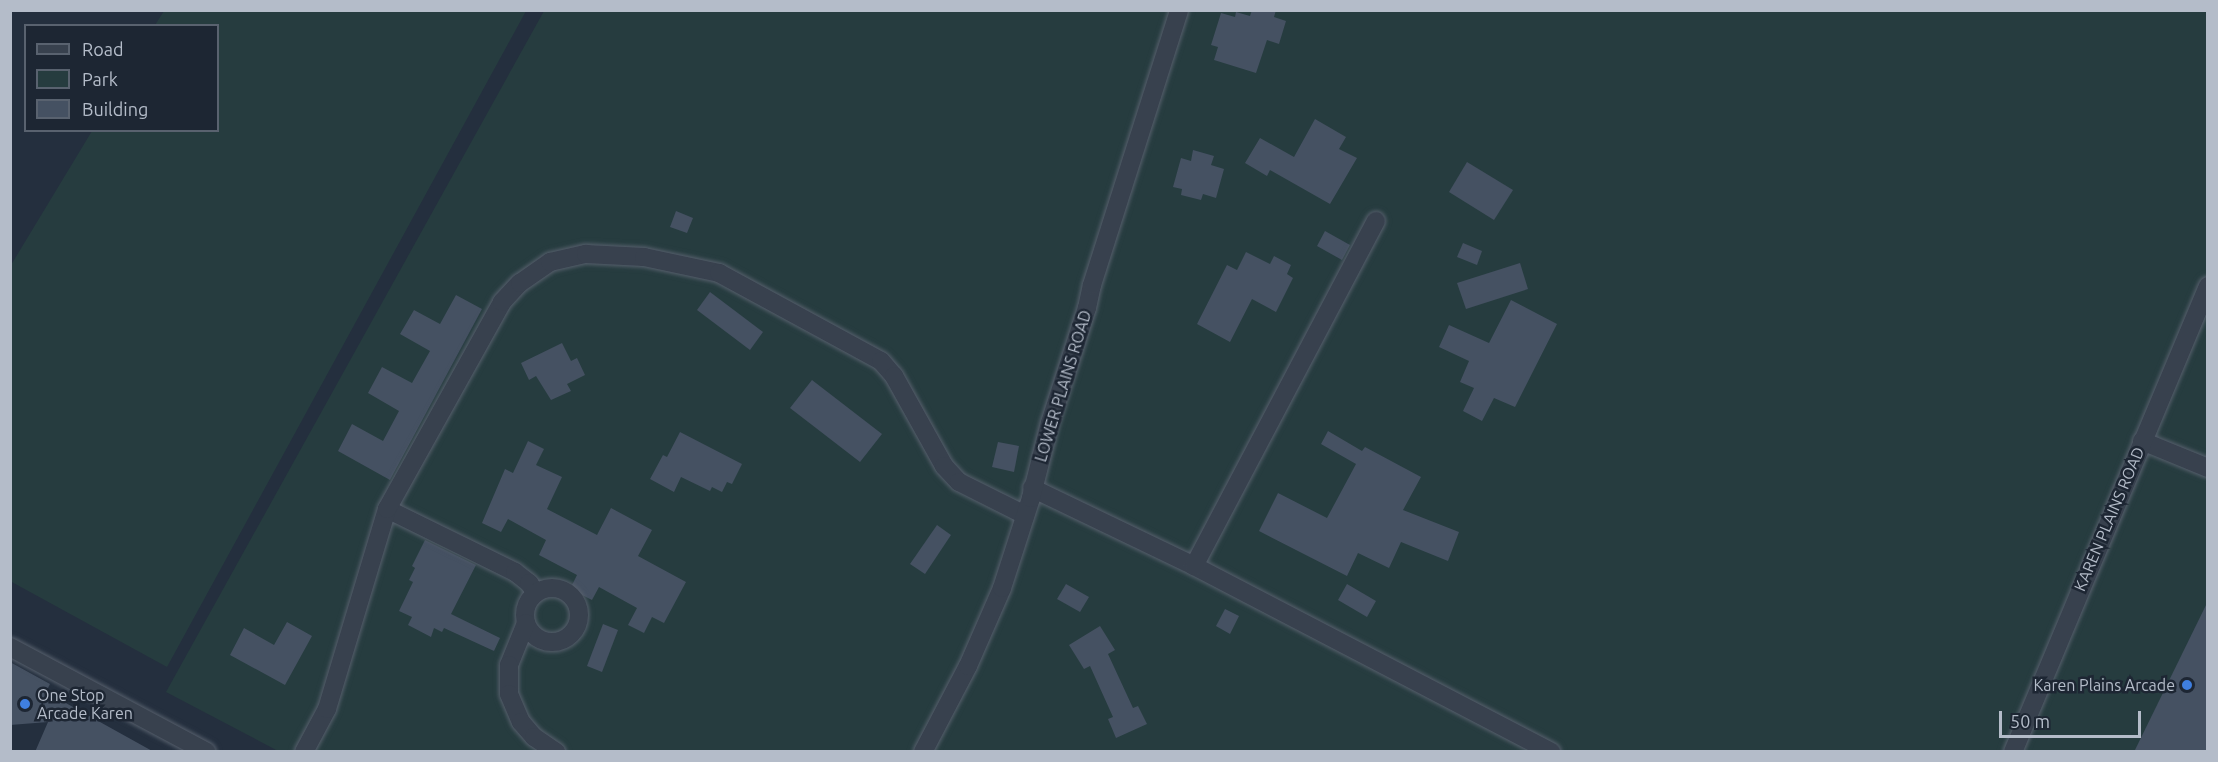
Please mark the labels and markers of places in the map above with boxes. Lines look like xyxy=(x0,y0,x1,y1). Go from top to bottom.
place label: Karen Plains Arcade xyxy=(2033,675,2175,695)
marker: Karen Plains Arcade xyxy=(2180,678,2194,692)
place label: One Stop Arcade Karen xyxy=(37,685,133,723)
marker: One Stop Arcade Karen xyxy=(18,697,32,711)

